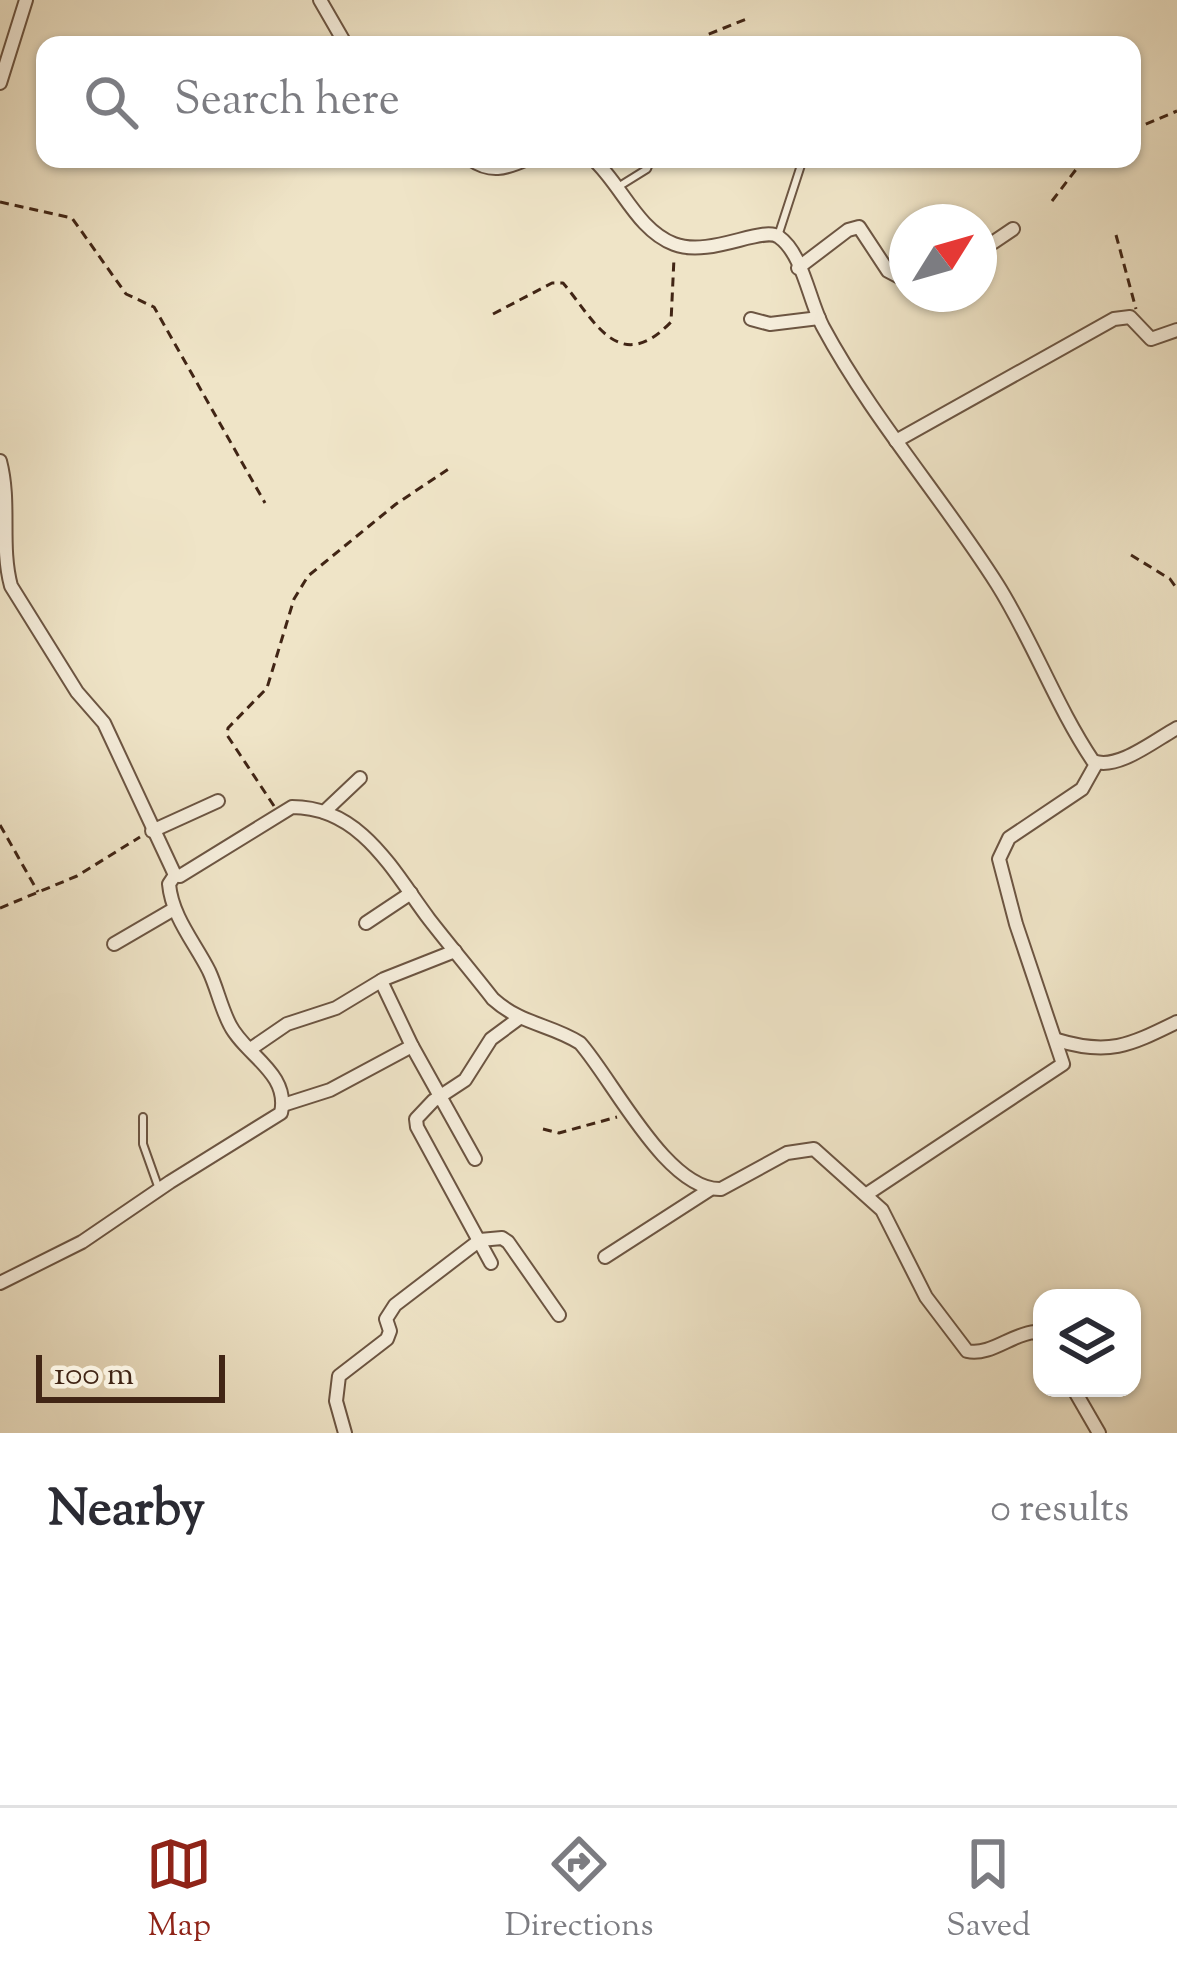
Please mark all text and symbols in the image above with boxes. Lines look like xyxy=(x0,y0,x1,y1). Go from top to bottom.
search box xyxy=(36,36,1141,168)
icon: search xyxy=(78,69,144,135)
text: Search here xyxy=(174,70,400,135)
north arrow xyxy=(889,204,997,312)
map controls xyxy=(1033,1289,1141,1397)
button: layers xyxy=(1033,1289,1141,1397)
scale bar xyxy=(36,1349,225,1402)
text: 100 m xyxy=(54,1352,134,1400)
text: Nearby xyxy=(48,1475,205,1548)
text: 0 results xyxy=(990,1483,1129,1539)
tab: Map xyxy=(146,1831,212,1951)
tab: Directions xyxy=(505,1831,654,1951)
tab: Saved xyxy=(946,1831,1031,1951)

